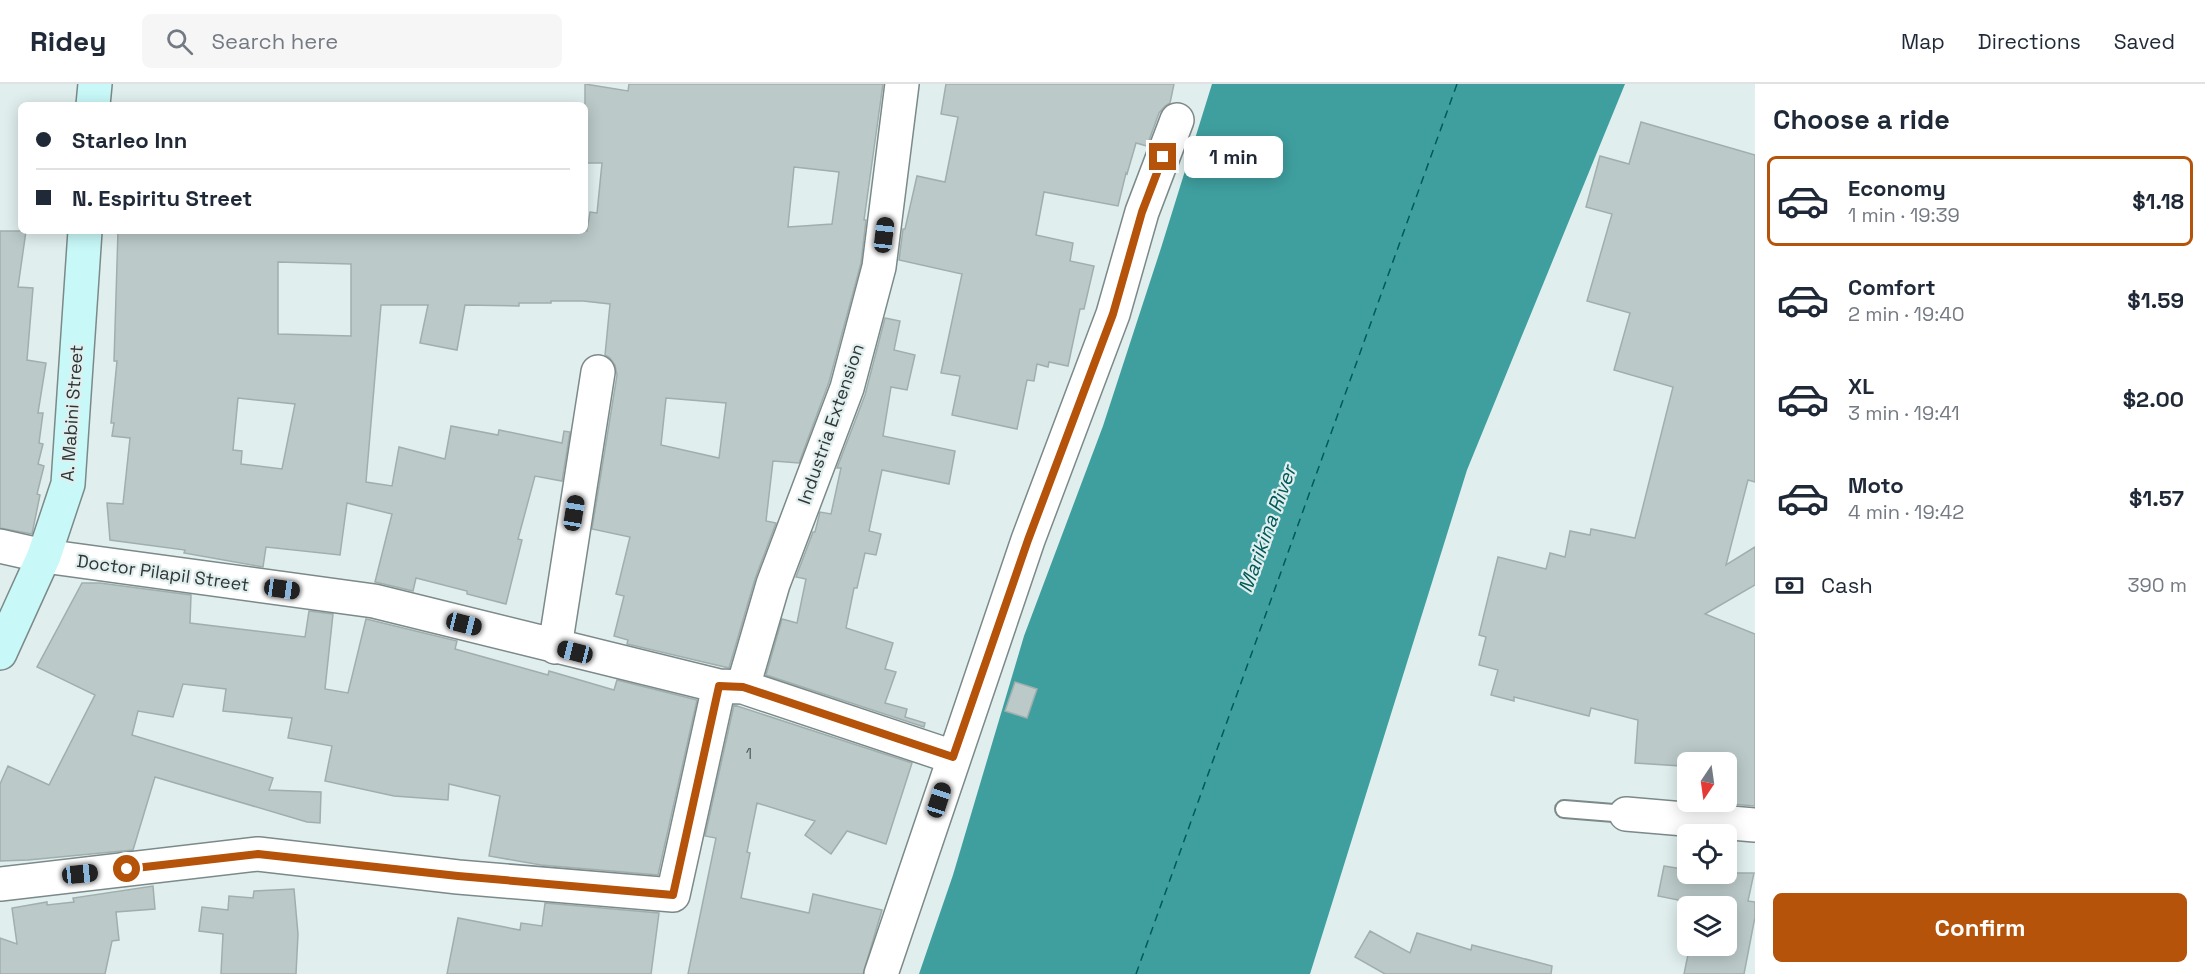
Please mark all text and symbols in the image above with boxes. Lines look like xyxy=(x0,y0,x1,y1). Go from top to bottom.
search box xyxy=(142,14,562,68)
text: Ridey xyxy=(30,23,106,59)
icon: search xyxy=(163,25,196,58)
text: Search here xyxy=(211,27,338,55)
text: Map xyxy=(1901,28,1945,55)
text: Directions xyxy=(1978,28,2081,55)
text: Saved xyxy=(2114,28,2175,55)
text: Choose a ride xyxy=(1773,102,1950,137)
text: Starleo Inn xyxy=(72,126,187,154)
callout: 1 min xyxy=(1184,136,1283,178)
route end xyxy=(1149,143,1176,170)
text: 1 min xyxy=(1209,144,1258,170)
icon: car xyxy=(1776,174,1830,228)
text: Economy xyxy=(1848,174,1946,202)
text: N. Espiritu Street xyxy=(72,184,252,212)
text: $1.18 xyxy=(2132,187,2184,215)
text: 1 min · 19:39 xyxy=(1848,202,1960,228)
car xyxy=(873,216,895,254)
icon: car xyxy=(1776,273,1830,327)
text: Comfort xyxy=(1848,273,1936,301)
text: $1.59 xyxy=(2127,286,2184,314)
text: 2 min · 19:40 xyxy=(1848,301,1965,327)
street label: Industria Extension xyxy=(792,341,869,507)
street label: A. Mabini Street xyxy=(55,344,88,482)
icon: car xyxy=(1776,372,1830,426)
text: XL xyxy=(1848,372,1874,400)
text: $2.00 xyxy=(2123,385,2184,413)
text: 3 min · 19:41 xyxy=(1848,400,1960,426)
water label: Marikina River xyxy=(1232,460,1303,596)
icon: car xyxy=(1776,471,1830,525)
text: Moto xyxy=(1848,471,1904,499)
text: $1.57 xyxy=(2129,484,2184,512)
car xyxy=(562,494,586,532)
text: 4 min · 19:42 xyxy=(1848,499,1964,525)
street label: Doctor Pilapil Street xyxy=(75,549,251,596)
icon: cash xyxy=(1773,569,1806,602)
text: Cash xyxy=(1821,571,1873,599)
text: 390 m xyxy=(2128,572,2187,598)
car xyxy=(263,578,301,600)
car xyxy=(444,611,484,637)
car xyxy=(555,639,595,665)
house number: 1 xyxy=(746,744,752,763)
north arrow xyxy=(1677,752,1737,812)
map controls xyxy=(1677,752,1737,956)
car xyxy=(925,780,953,820)
button: locate xyxy=(1677,824,1737,884)
route start xyxy=(113,855,140,882)
car xyxy=(61,863,99,885)
button: Confirm xyxy=(1773,893,2187,962)
button: layers xyxy=(1677,896,1737,956)

